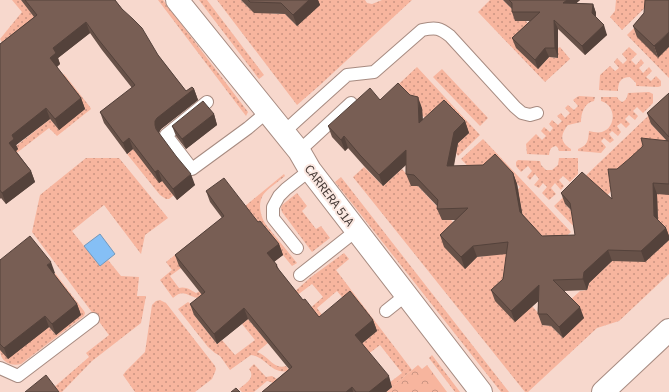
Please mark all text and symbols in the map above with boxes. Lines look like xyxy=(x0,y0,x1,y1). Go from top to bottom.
street label: CARRERA 51A xyxy=(300,161,359,231)

